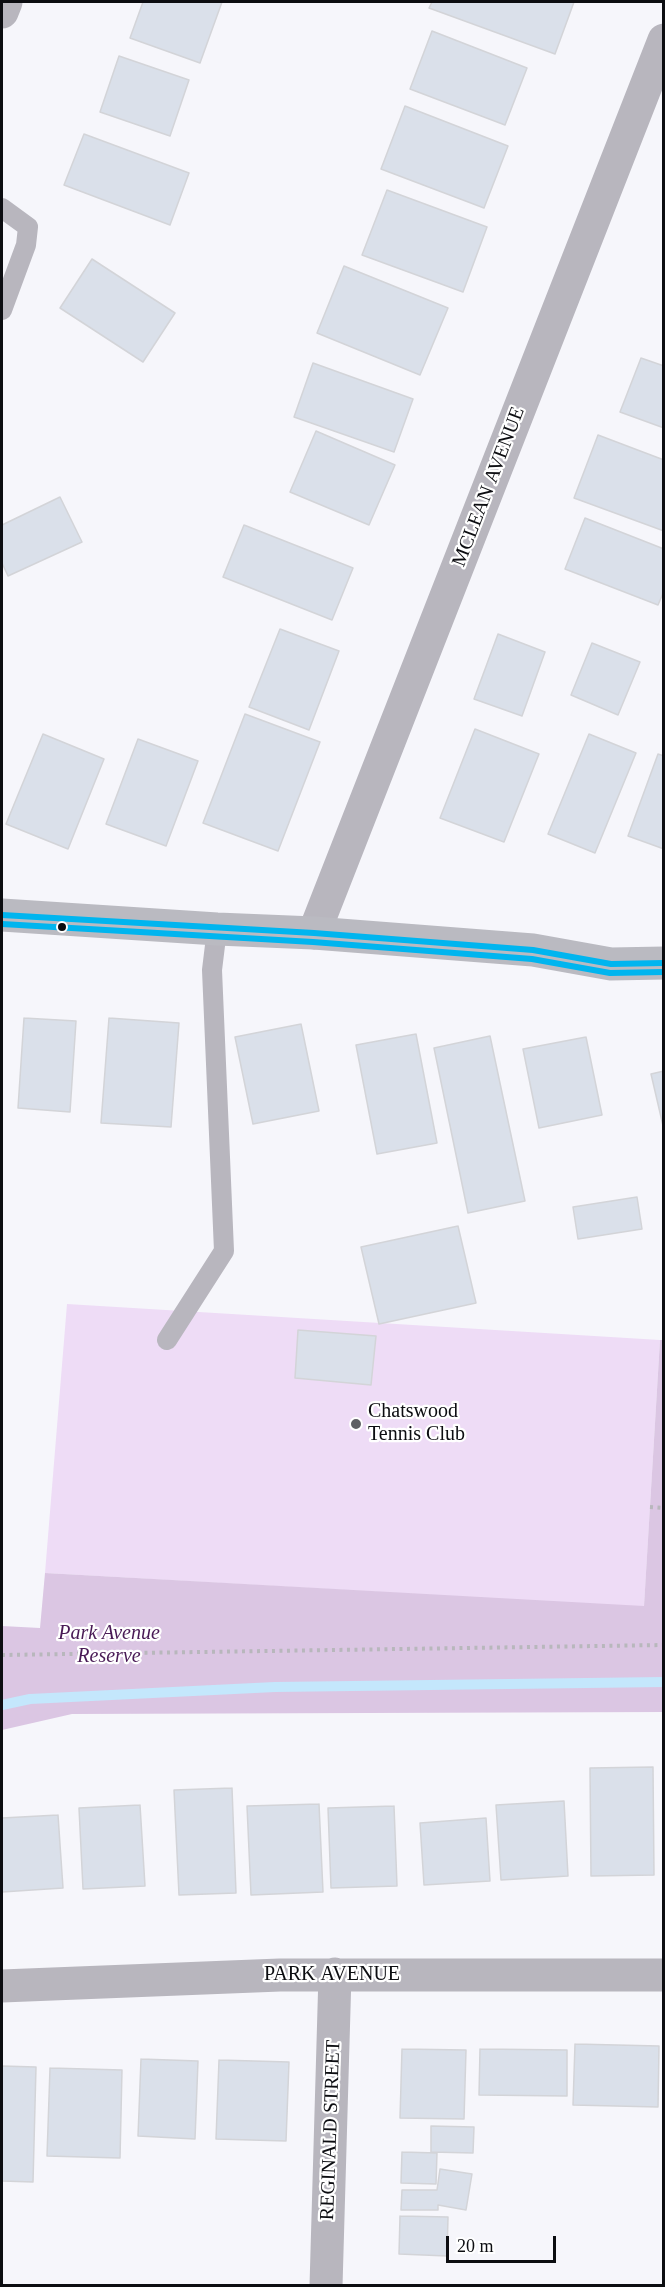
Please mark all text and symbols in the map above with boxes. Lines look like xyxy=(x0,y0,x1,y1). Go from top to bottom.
street label: MCLEAN AVENUE xyxy=(448,404,530,570)
unlabelled marker xyxy=(56,921,68,933)
place label: Chatswood Tennis Club xyxy=(368,1400,465,1447)
marker: Chatswood Tennis Club xyxy=(349,1417,363,1431)
park label: Park Avenue Reserve xyxy=(58,1622,160,1669)
street label: PARK AVENUE xyxy=(264,1963,400,1987)
street label: REGINALD STREET xyxy=(316,2039,346,2221)
scale bar xyxy=(449,2224,558,2262)
text: 20 m xyxy=(457,2236,494,2256)

